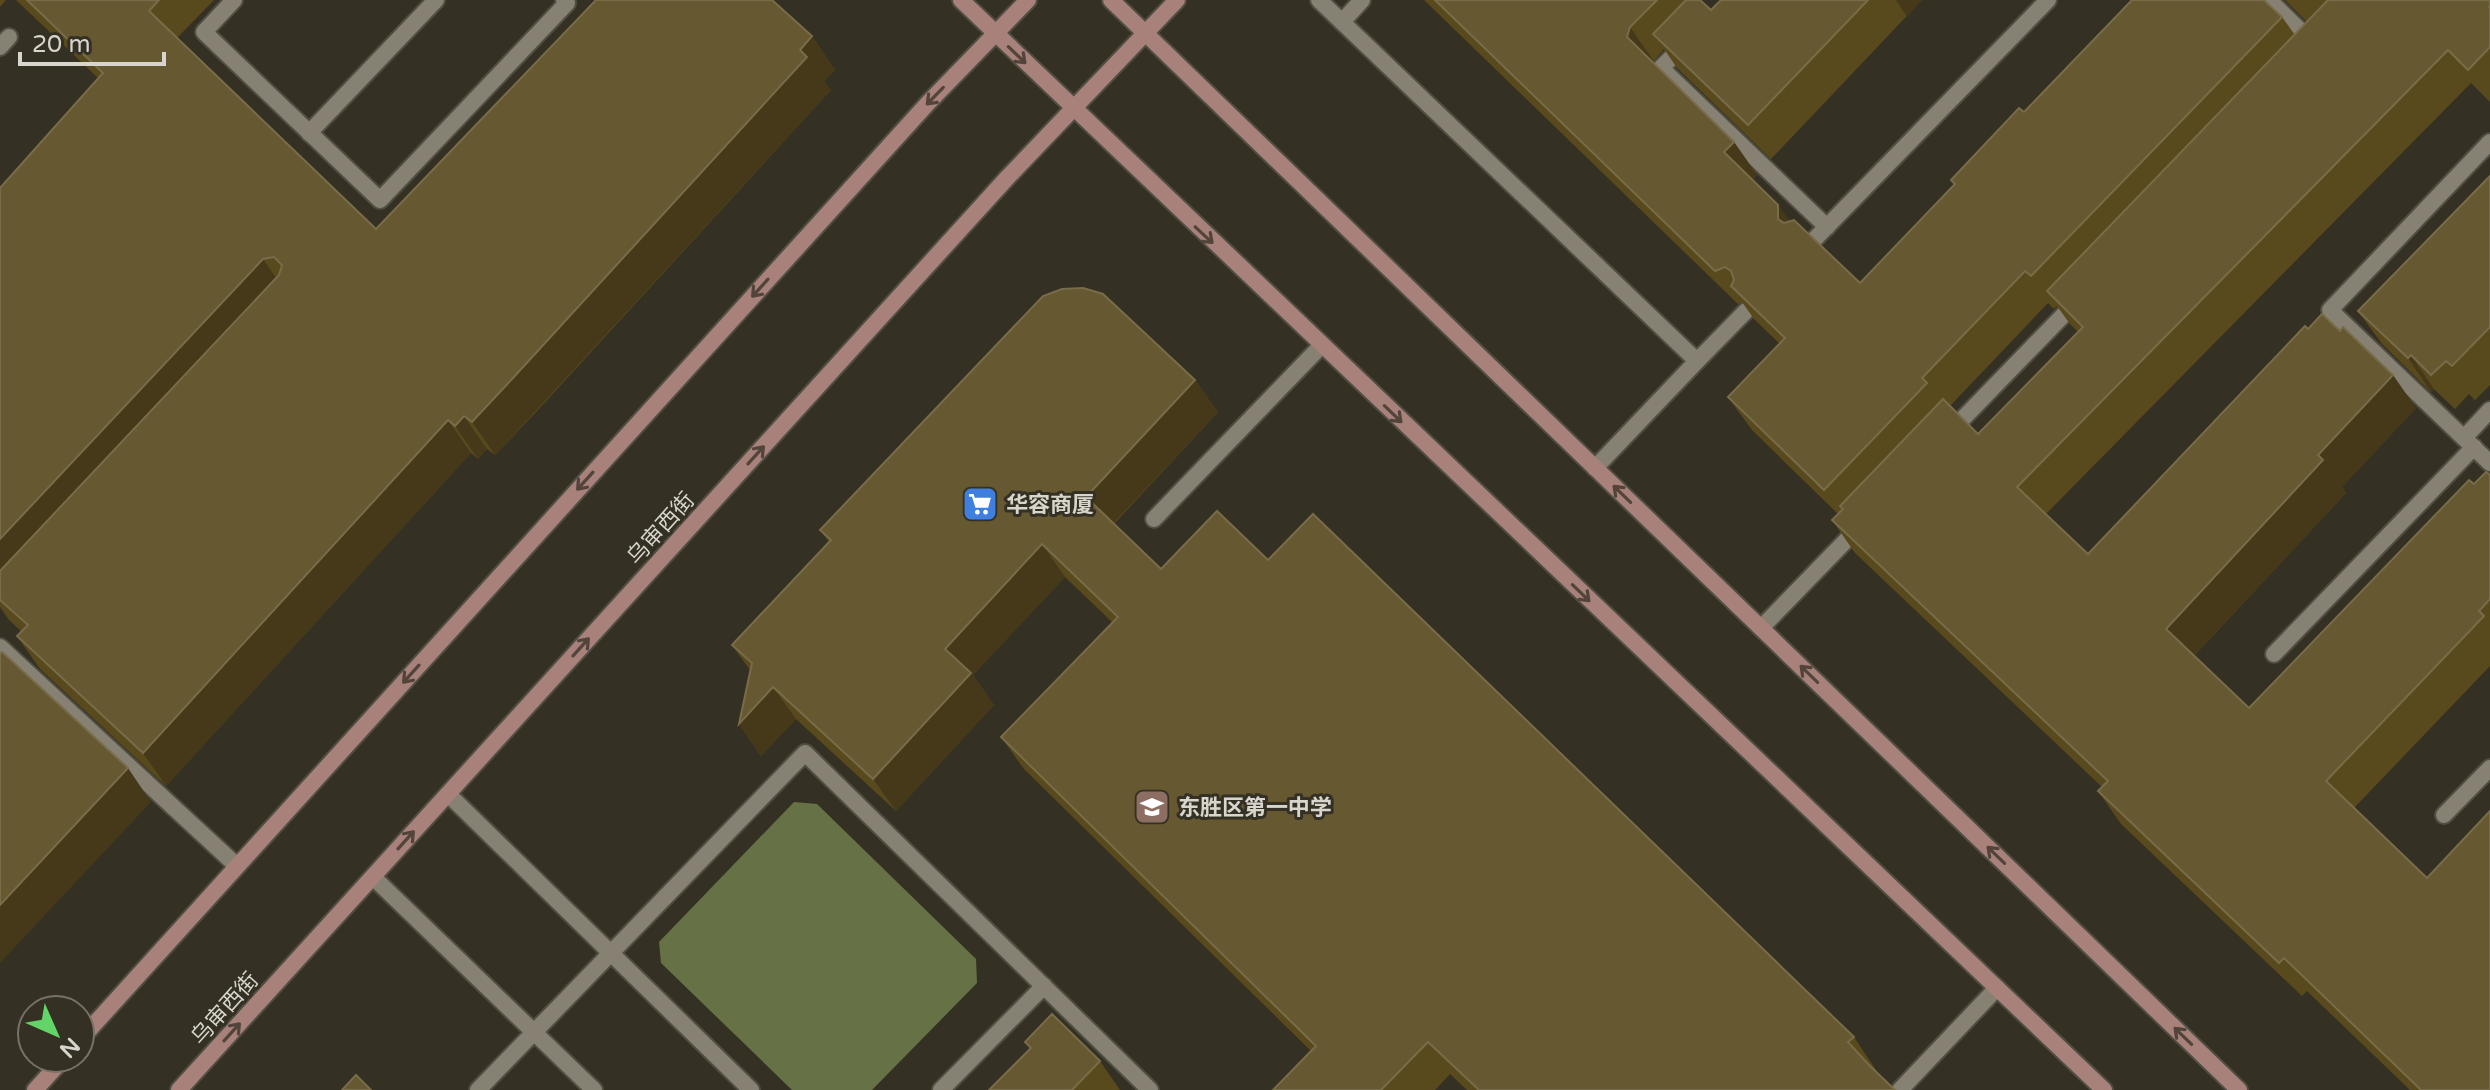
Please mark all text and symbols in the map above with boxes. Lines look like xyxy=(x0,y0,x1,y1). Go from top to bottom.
scale bar xyxy=(20,16,164,66)
text: 20 m xyxy=(32,30,90,59)
one-way arrow xyxy=(1007,45,1027,64)
one-way arrow xyxy=(925,86,944,106)
one-way arrow xyxy=(1194,225,1214,244)
one-way arrow xyxy=(751,278,769,298)
one-way arrow xyxy=(1383,404,1403,423)
one-way arrow xyxy=(746,445,764,465)
one-way arrow xyxy=(576,471,595,491)
supermarket icon: 华容商厦 xyxy=(961,485,999,523)
one-way arrow xyxy=(1612,485,1632,504)
street label: 乌审西街 xyxy=(622,487,700,570)
place label: 华容商厦 xyxy=(1006,492,1094,518)
one-way arrow xyxy=(1571,583,1591,602)
one-way arrow xyxy=(572,638,590,658)
one-way arrow xyxy=(402,663,421,684)
one-way arrow xyxy=(1799,665,1819,684)
school or university icon: 东胜区第一中学 xyxy=(1133,788,1171,826)
place label: 东胜区第一中学 xyxy=(1178,795,1332,821)
one-way arrow xyxy=(397,830,415,850)
one-way arrow xyxy=(1987,846,2006,865)
street label: 乌审西街 xyxy=(186,967,264,1050)
north arrow xyxy=(16,994,96,1074)
one-way arrow xyxy=(222,1023,240,1043)
one-way arrow xyxy=(2174,1027,2193,1046)
text: N xyxy=(54,1032,85,1063)

